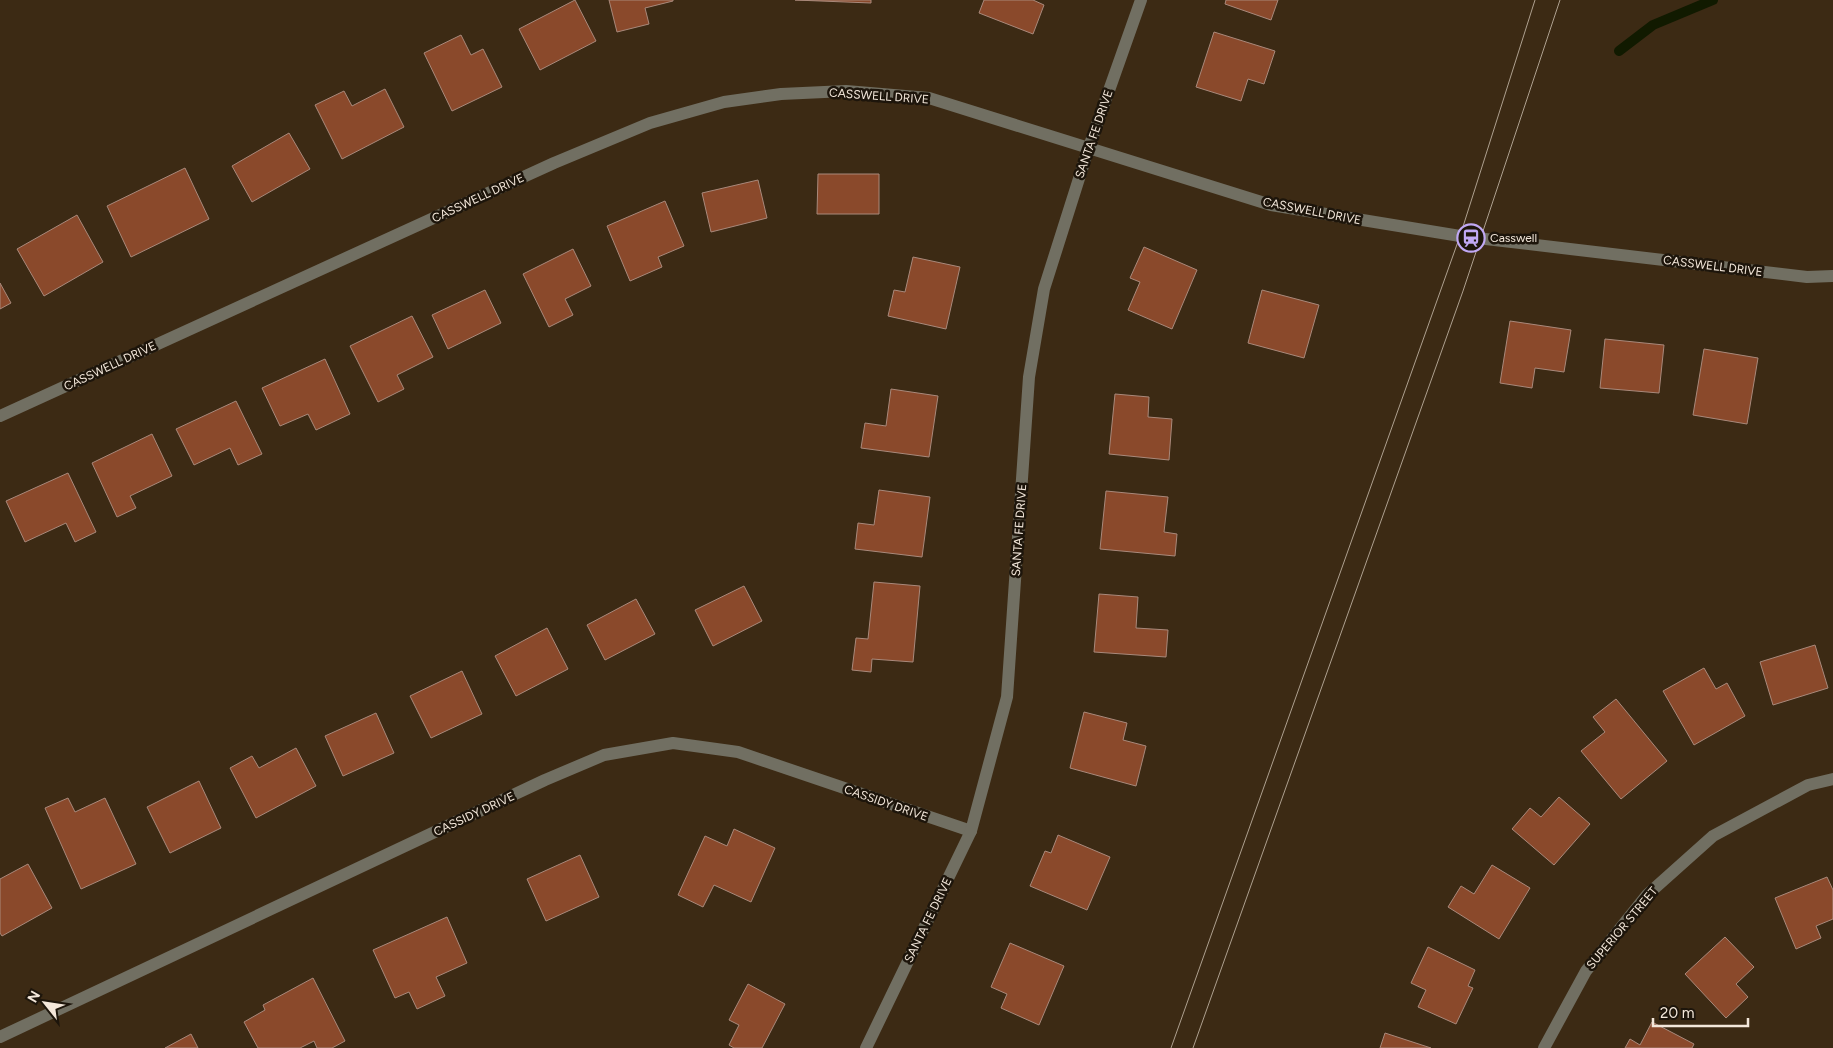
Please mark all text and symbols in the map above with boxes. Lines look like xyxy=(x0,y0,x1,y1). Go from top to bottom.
street label: CASSWELL DRIVE xyxy=(829,86,929,106)
street label: SANTA FE DRIVE xyxy=(1072,88,1116,180)
street label: CASSWELL DRIVE xyxy=(430,171,526,225)
street label: CASSWELL DRIVE xyxy=(1262,195,1362,227)
station icon: Casswell xyxy=(1456,223,1486,253)
place label: Casswell xyxy=(1490,231,1537,245)
street label: CASSWELL DRIVE xyxy=(1663,253,1763,279)
street label: CASSWELL DRIVE xyxy=(62,339,158,393)
street label: SANTA FE DRIVE xyxy=(1009,483,1029,577)
street label: CASSIDY DRIVE xyxy=(842,782,930,824)
street label: CASSIDY DRIVE xyxy=(431,789,517,839)
street label: SANTA FE DRIVE xyxy=(901,875,955,965)
street label: SUPERIOR STREET xyxy=(1584,884,1661,972)
north arrow xyxy=(20,978,70,1028)
text: N xyxy=(24,988,44,1006)
scale bar xyxy=(1653,996,1748,1028)
text: 20 m xyxy=(1660,1004,1694,1022)

